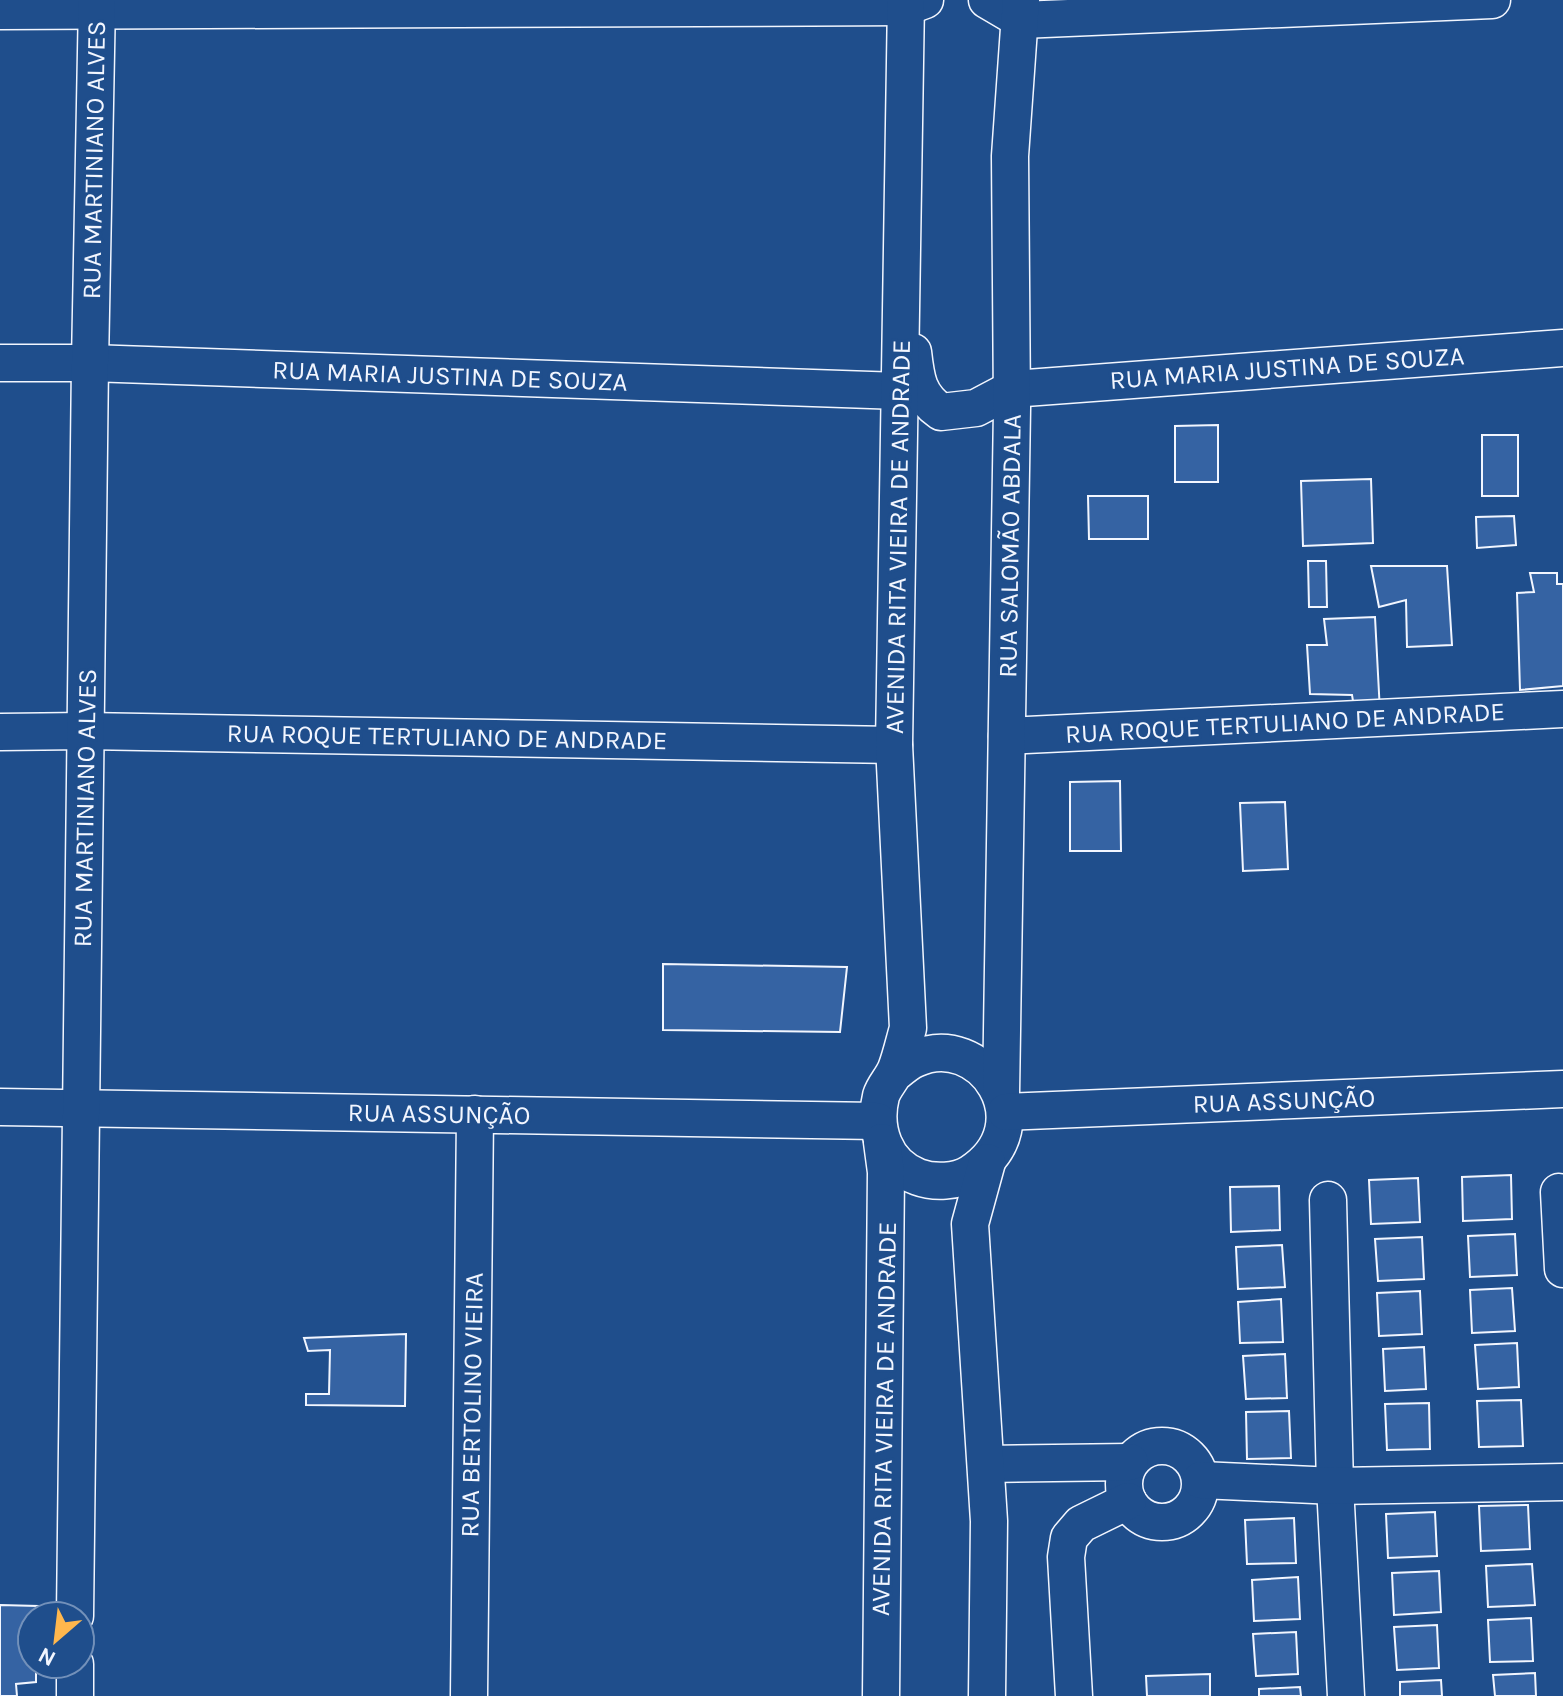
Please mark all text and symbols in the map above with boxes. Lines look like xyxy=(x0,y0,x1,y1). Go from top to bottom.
street label: RUA MARTINIANO ALVES xyxy=(76,20,112,300)
street label: AVENIDA RITA VIEIRA DE ANDRADE xyxy=(879,340,917,734)
street label: RUA MARIA JUSTINA DE SOUZA xyxy=(1109,340,1465,396)
street label: RUA MARIA JUSTINA DE SOUZA xyxy=(272,354,628,398)
street label: RUA SALOMÃO ABDALA xyxy=(992,414,1028,678)
street label: RUA MARTINIANO ALVES xyxy=(67,668,103,948)
street label: RUA ROQUE TERTULIANO DE ANDRADE xyxy=(1064,696,1506,750)
street label: RUA ROQUE TERTULIANO DE ANDRADE xyxy=(226,718,668,756)
street label: RUA ASSUNÇÃO xyxy=(1192,1082,1376,1120)
street label: RUA ASSUNÇÃO xyxy=(347,1097,531,1131)
street label: AVENIDA RITA VIEIRA DE ANDRADE xyxy=(865,1222,903,1616)
street label: RUA BERTOLINO VIEIRA xyxy=(454,1272,490,1538)
north arrow xyxy=(16,1600,96,1680)
text: N xyxy=(34,1642,60,1672)

